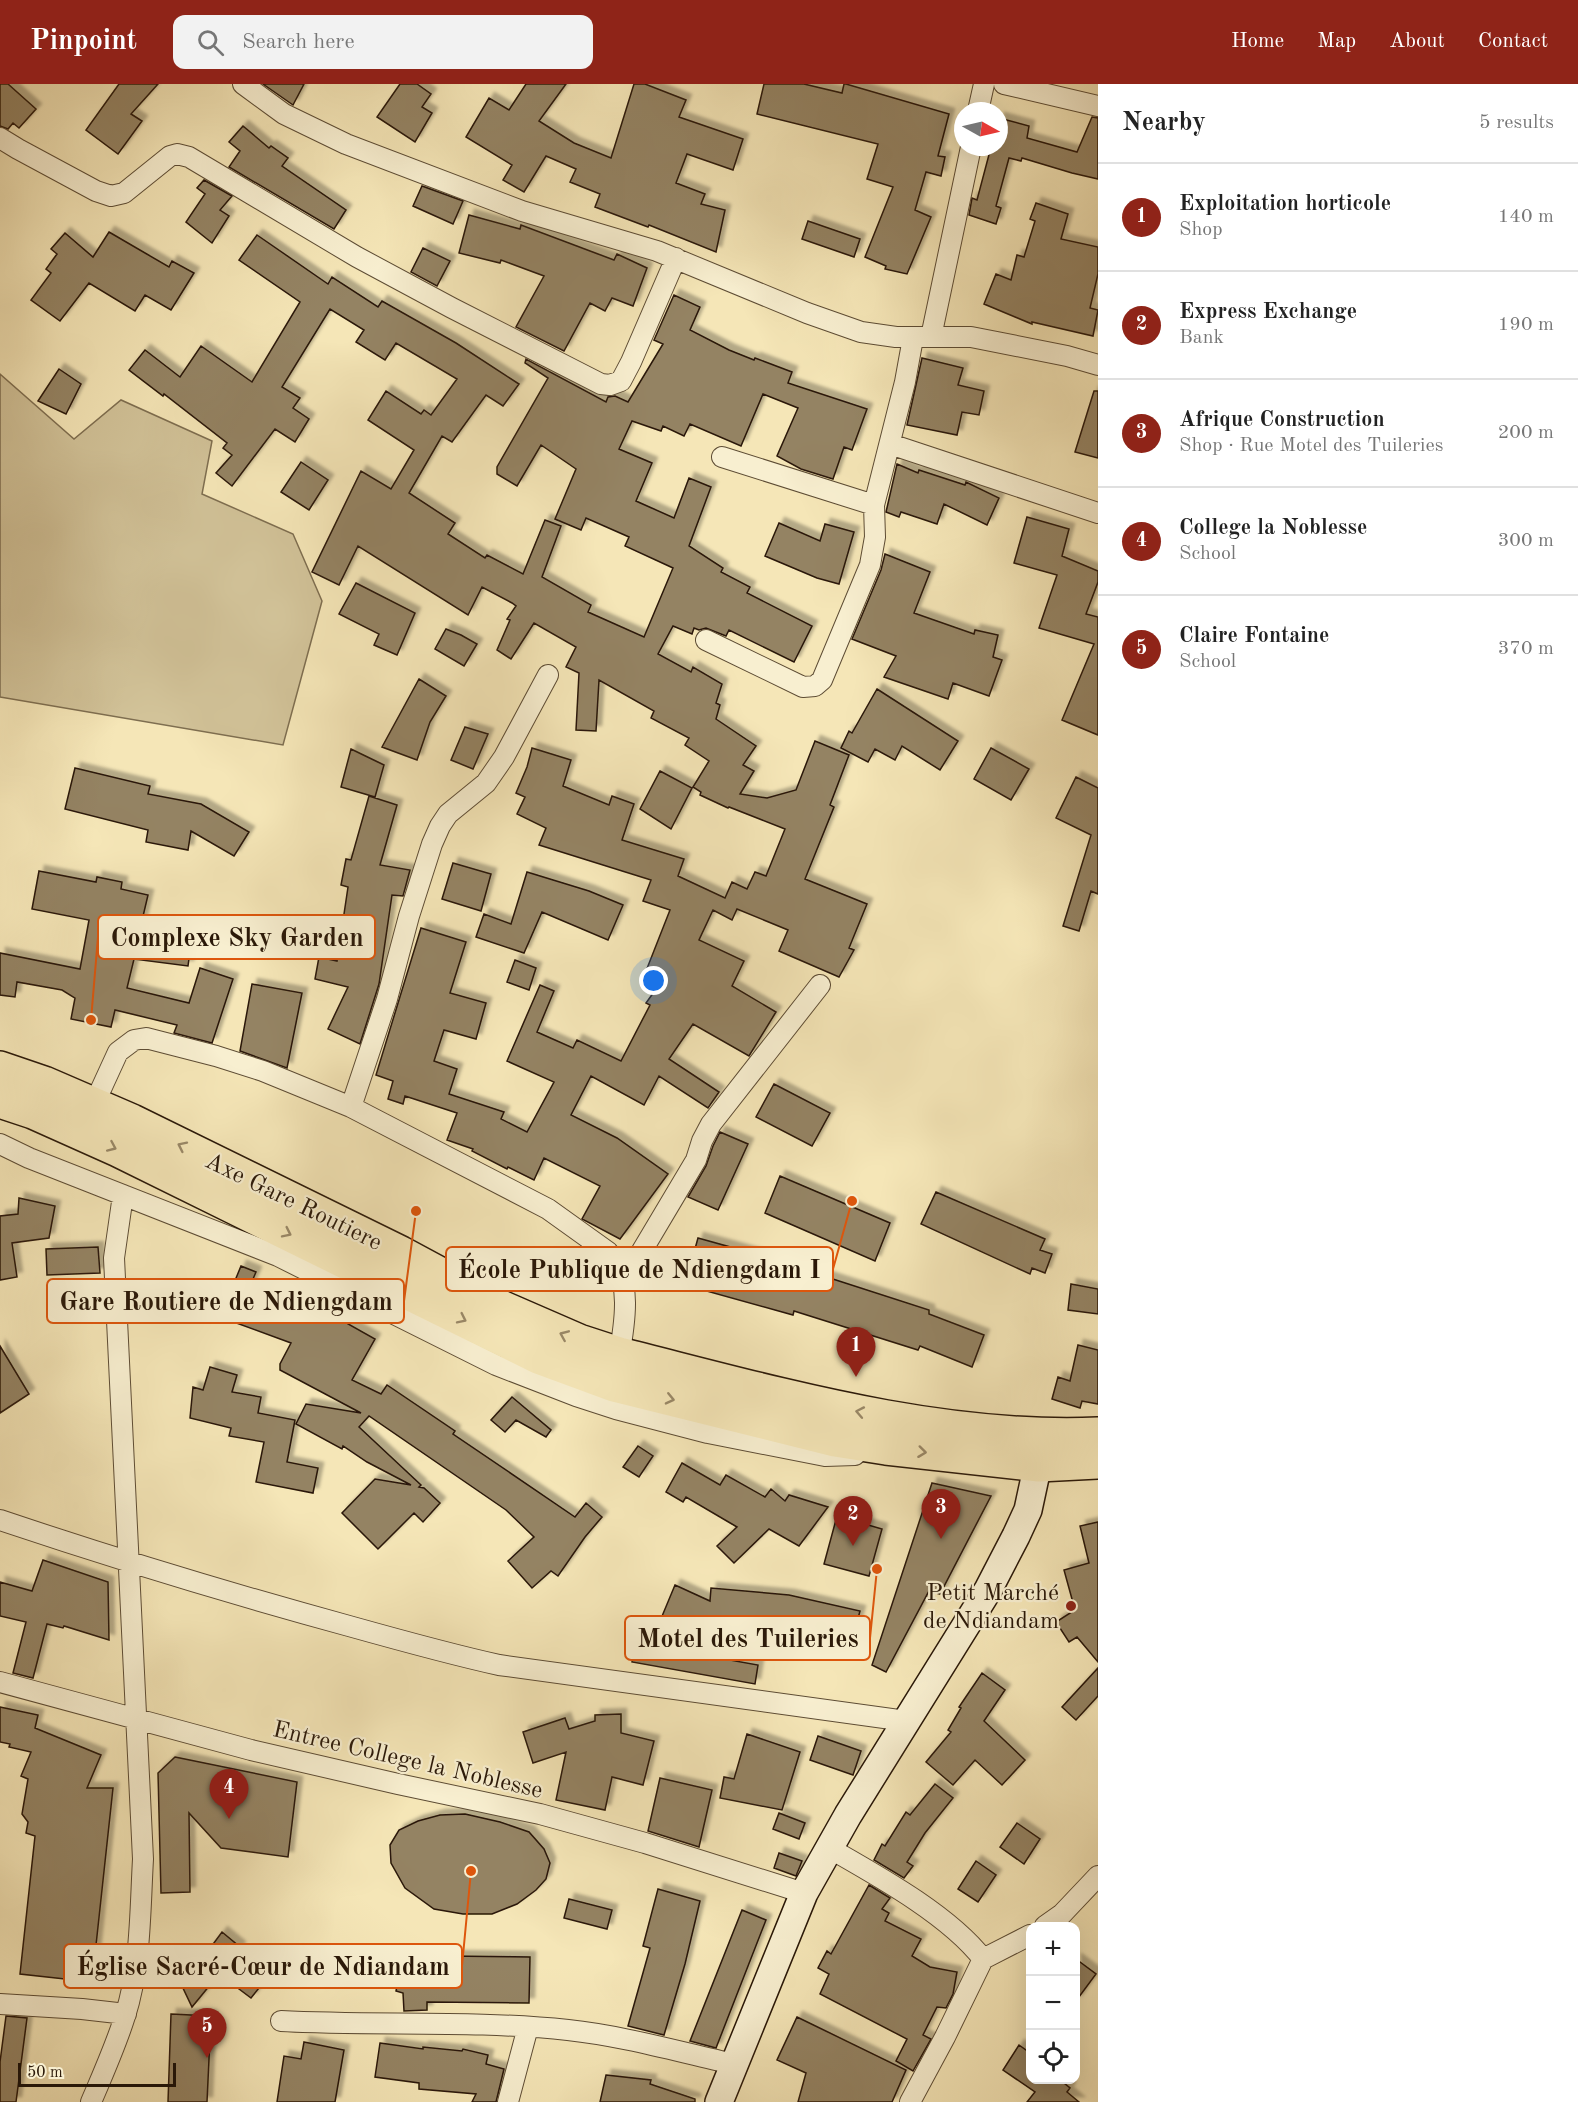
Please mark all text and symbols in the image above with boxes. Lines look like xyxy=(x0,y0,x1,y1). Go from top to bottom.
search box xyxy=(173,15,593,69)
icon: search xyxy=(194,26,227,59)
text: Pinpoint xyxy=(30,28,137,56)
text: Search here xyxy=(242,31,355,53)
text: Home xyxy=(1231,31,1284,52)
text: Map xyxy=(1317,31,1356,52)
text: About xyxy=(1389,31,1445,52)
text: Contact xyxy=(1478,31,1548,52)
north arrow xyxy=(954,102,1008,156)
text: Nearby xyxy=(1122,110,1206,136)
text: 5 results xyxy=(1479,113,1554,133)
text: Exploitation horticole xyxy=(1179,193,1391,215)
text: 1 xyxy=(1136,207,1147,227)
text: 140 m xyxy=(1498,207,1554,227)
text: Shop xyxy=(1179,220,1223,240)
text: Express Exchange xyxy=(1179,301,1357,323)
text: 2 xyxy=(1136,315,1147,335)
text: 190 m xyxy=(1498,315,1554,335)
text: Bank xyxy=(1179,328,1224,348)
text: Afrique Construction xyxy=(1179,409,1385,431)
text: 3 xyxy=(1136,423,1147,443)
text: 200 m xyxy=(1498,423,1554,443)
text: Shop · Rue Motel des Tuileries xyxy=(1179,436,1443,456)
text: College la Noblesse xyxy=(1179,517,1367,539)
text: 4 xyxy=(1136,531,1147,551)
text: 300 m xyxy=(1498,531,1554,551)
text: School xyxy=(1179,544,1236,564)
text: Claire Fontaine xyxy=(1179,625,1329,647)
text: 5 xyxy=(1136,639,1147,659)
text: 370 m xyxy=(1498,639,1554,659)
text: School xyxy=(1179,652,1236,672)
callout: Complexe Sky Garden xyxy=(98,915,375,959)
text: Complexe Sky Garden xyxy=(110,926,364,952)
your location xyxy=(639,966,668,995)
one-way arrow xyxy=(106,1140,117,1152)
one-way arrow xyxy=(178,1142,188,1153)
street label: Axe Gare Routiere xyxy=(201,1150,385,1256)
one-way arrow xyxy=(281,1226,292,1238)
callout: École Publique de Ndiengdam I xyxy=(446,1247,833,1291)
text: École Publique de Ndiengdam I xyxy=(457,1252,821,1284)
callout: Gare Routiere de Ndiengdam xyxy=(47,1279,404,1323)
text: Gare Routiere de Ndiengdam xyxy=(59,1290,393,1316)
one-way arrow xyxy=(456,1311,467,1323)
pin: 1 xyxy=(836,1328,876,1377)
one-way arrow xyxy=(559,1330,570,1342)
one-way arrow xyxy=(665,1391,675,1404)
one-way arrow xyxy=(856,1406,866,1419)
one-way arrow xyxy=(918,1446,927,1458)
pin: 3 xyxy=(922,1490,960,1539)
pin: 2 xyxy=(834,1496,872,1546)
place label: Petit Marché de Ndiandam xyxy=(923,1582,1059,1634)
marker: Petit Marché de Ndiandam xyxy=(1064,1599,1078,1613)
callout: Motel des Tuileries xyxy=(625,1616,870,1660)
text: Motel des Tuileries xyxy=(637,1627,859,1653)
street label: Entree College la Noblesse xyxy=(270,1718,545,1804)
pin: 4 xyxy=(210,1770,248,1819)
map controls xyxy=(1026,1922,1080,2084)
button: + xyxy=(1026,1922,1080,1976)
callout: Église Sacré-Cœur de Ndiandam xyxy=(64,1944,462,1988)
text: Église Sacré-Cœur de Ndiandam xyxy=(76,1949,450,1981)
button: − xyxy=(1026,1976,1080,2030)
pin: 5 xyxy=(188,2008,226,2058)
button: locate xyxy=(1026,2030,1080,2084)
scale bar xyxy=(18,2060,176,2088)
text: 50 m xyxy=(27,2065,63,2081)

